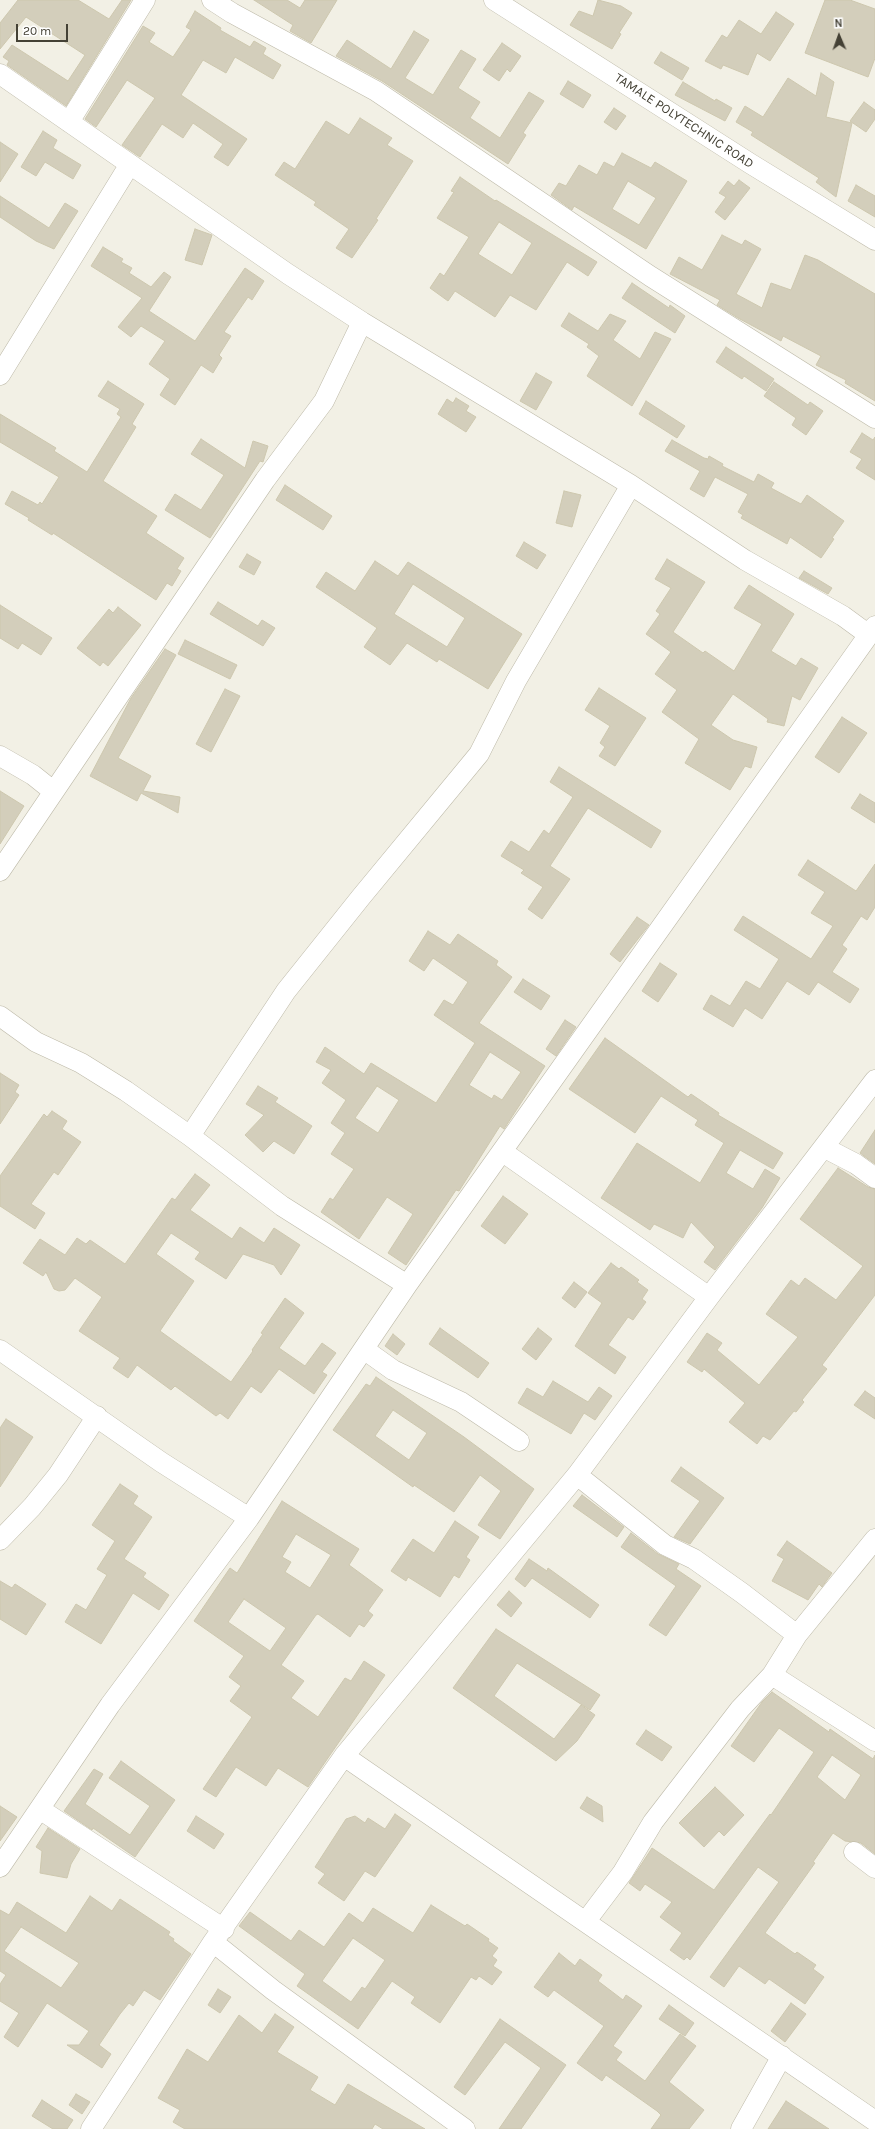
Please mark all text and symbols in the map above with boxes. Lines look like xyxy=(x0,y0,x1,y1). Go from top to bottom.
scale bar xyxy=(18,16,70,42)
north arrow xyxy=(819,16,859,56)
text: N xyxy=(834,17,843,30)
text: 20 m xyxy=(23,24,51,38)
street label: TAMALE POLYTECHNIC ROAD xyxy=(612,70,756,172)

